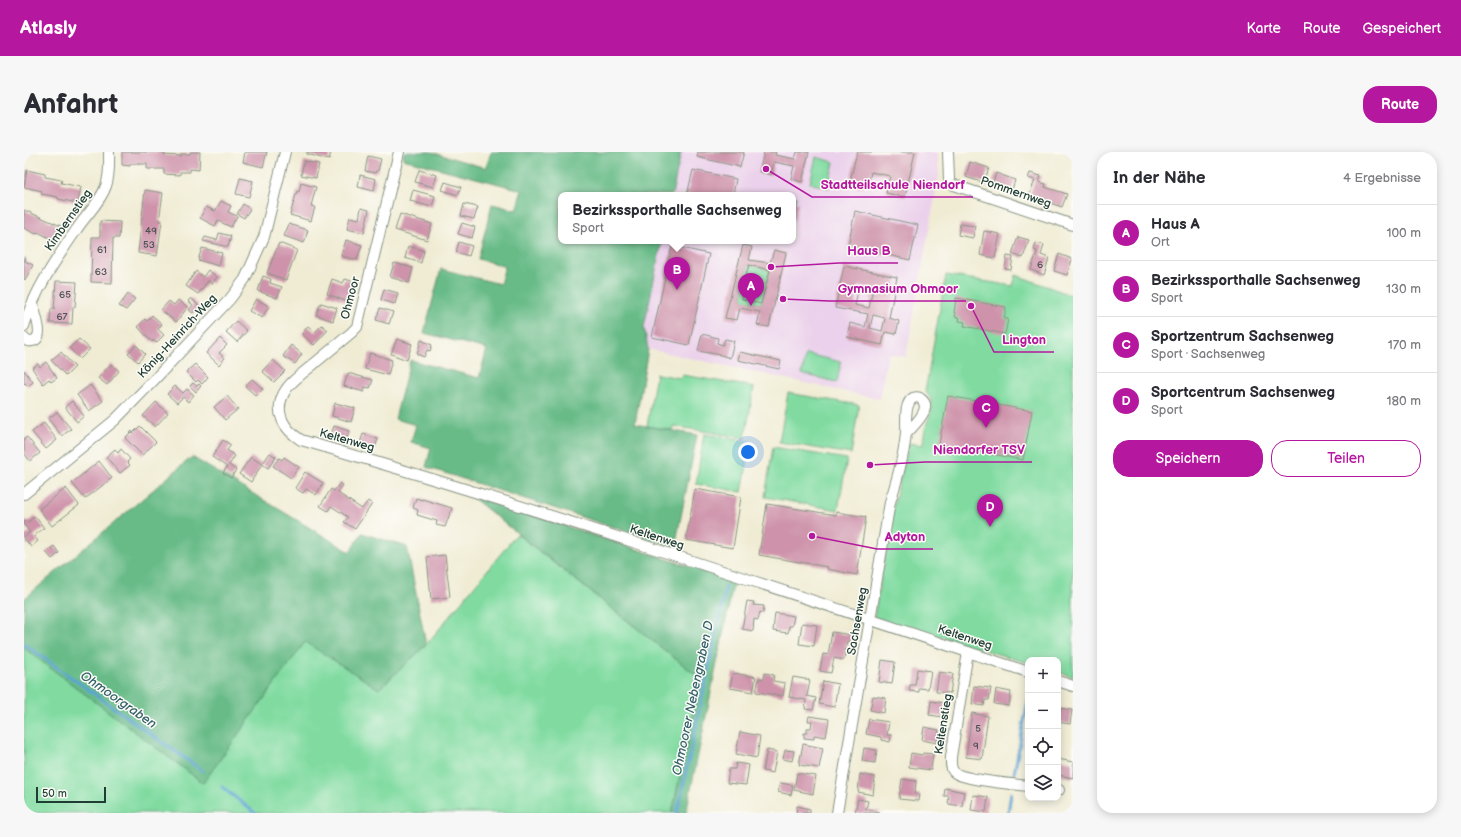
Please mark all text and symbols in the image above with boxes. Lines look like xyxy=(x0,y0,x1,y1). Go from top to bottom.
text: Atlasly xyxy=(20,17,77,40)
text: Karte xyxy=(1247,20,1281,37)
text: Route xyxy=(1303,20,1341,37)
text: Gespeichert xyxy=(1363,20,1441,37)
button: Route xyxy=(1363,86,1437,123)
text: Anfahrt xyxy=(24,88,118,121)
text: In der Nähe xyxy=(1113,168,1206,188)
text: 4 Ergebnisse xyxy=(1343,170,1421,186)
callout: Stadtteilschule Niendorf xyxy=(812,172,973,197)
street label: Pommernweg xyxy=(978,173,1053,212)
text: Stadtteilschule Niendorf xyxy=(821,177,966,193)
street label: Kimbernstieg xyxy=(42,186,95,254)
popup xyxy=(558,192,796,244)
text: Bezirkssporthalle Sachsenweg xyxy=(572,201,782,220)
text: Haus A xyxy=(1151,215,1200,234)
text: Sport xyxy=(572,220,604,236)
house number: 49 xyxy=(145,225,157,237)
text: A xyxy=(1122,225,1130,241)
text: 100 m xyxy=(1386,225,1421,241)
text: Ort xyxy=(1151,234,1170,250)
callout: Haus B xyxy=(839,238,898,263)
house number: 53 xyxy=(143,239,155,251)
text: Haus B xyxy=(847,243,891,259)
house number: 61 xyxy=(97,244,107,256)
pin: B xyxy=(664,257,690,290)
house number: 6 xyxy=(1037,259,1043,271)
house number: 63 xyxy=(95,266,107,278)
text: Bezirkssporthalle Sachsenweg xyxy=(1151,271,1360,290)
pin: A xyxy=(738,273,764,306)
street label: Ohmoor xyxy=(338,274,364,321)
callout: Gymnasium Ohmoor xyxy=(829,276,966,301)
text: Gymnasium Ohmoor xyxy=(838,281,959,297)
text: B xyxy=(1121,281,1131,297)
text: 130 m xyxy=(1386,281,1421,297)
house number: 65 xyxy=(59,289,71,301)
text: Sport xyxy=(1151,290,1183,306)
street label: König-Heinrich-Weg xyxy=(135,291,220,381)
house number: 67 xyxy=(56,311,68,323)
callout: Lington xyxy=(994,327,1054,352)
text: Sportzentrum Sachsenweg xyxy=(1151,327,1334,346)
text: Lington xyxy=(1002,332,1046,348)
text: C xyxy=(1121,337,1131,353)
text: 170 m xyxy=(1388,337,1421,353)
text: Sport · Sachsenweg xyxy=(1151,346,1265,362)
text: Sportcentrum Sachsenweg xyxy=(1151,383,1335,402)
text: D xyxy=(1121,393,1131,409)
text: 180 m xyxy=(1386,393,1421,409)
pin: C xyxy=(973,395,999,428)
text: Sport xyxy=(1151,402,1183,418)
street label: Keltenweg xyxy=(318,425,376,455)
callout: Niendorfer TSV xyxy=(925,437,1032,462)
button: Speichern xyxy=(1113,440,1263,477)
button: Teilen xyxy=(1271,440,1421,477)
your location xyxy=(738,442,758,462)
text: Niendorfer TSV xyxy=(933,442,1025,458)
pin: D xyxy=(977,494,1003,527)
street label: Keltenweg xyxy=(628,522,686,553)
callout: Adyton xyxy=(877,524,933,549)
text: Adyton xyxy=(884,529,925,545)
street label: Sachsenweg xyxy=(844,586,871,656)
water label: Ohmoorer Nebengraben D xyxy=(669,619,717,777)
street label: Keltenweg xyxy=(936,622,994,653)
map controls xyxy=(1025,657,1061,801)
button: + xyxy=(1025,657,1061,693)
water label: Ohmoorgraben xyxy=(77,668,160,732)
street label: Keltenstieg xyxy=(931,693,956,755)
button: − xyxy=(1025,693,1061,729)
house number: 5 xyxy=(975,723,981,735)
button: locate xyxy=(1025,729,1061,765)
house number: 9 xyxy=(973,740,979,752)
button: layers xyxy=(1025,765,1061,801)
scale bar xyxy=(36,785,106,804)
text: 50 m xyxy=(42,787,67,800)

